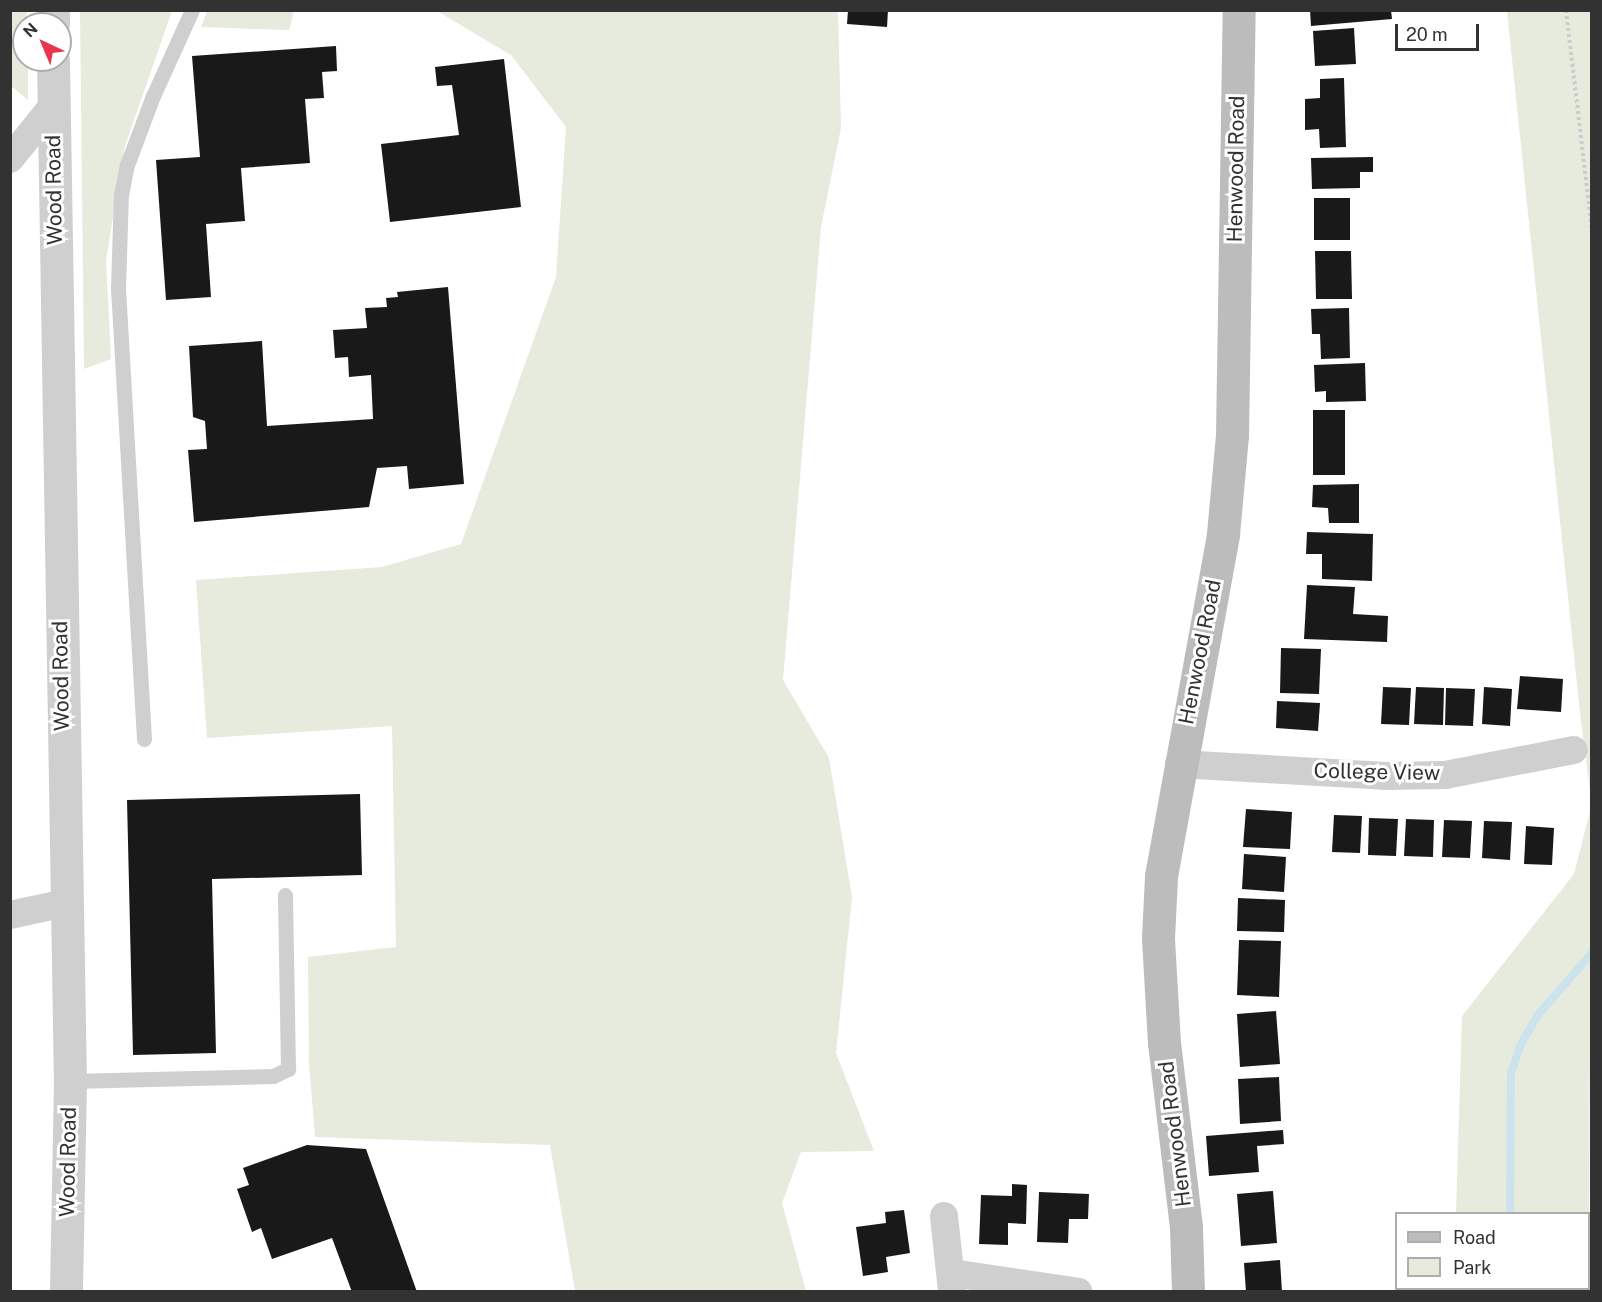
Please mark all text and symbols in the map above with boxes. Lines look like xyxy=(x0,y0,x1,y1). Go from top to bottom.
north arrow xyxy=(12,12,72,72)
scale bar xyxy=(1398,12,1482,50)
text: N xyxy=(19,19,42,41)
text: 20 m xyxy=(1406,24,1448,45)
street label: Henwood Road xyxy=(1222,95,1250,243)
street label: Wood Road xyxy=(40,135,68,245)
street label: Henwood Road xyxy=(1174,578,1226,726)
street label: Wood Road xyxy=(47,621,75,731)
street label: College View xyxy=(1313,758,1441,786)
street label: Henwood Road xyxy=(1154,1060,1196,1208)
street label: Wood Road xyxy=(54,1107,82,1217)
legend xyxy=(1395,1212,1590,1290)
text: Road xyxy=(1453,1227,1496,1248)
text: Park xyxy=(1453,1257,1491,1278)

